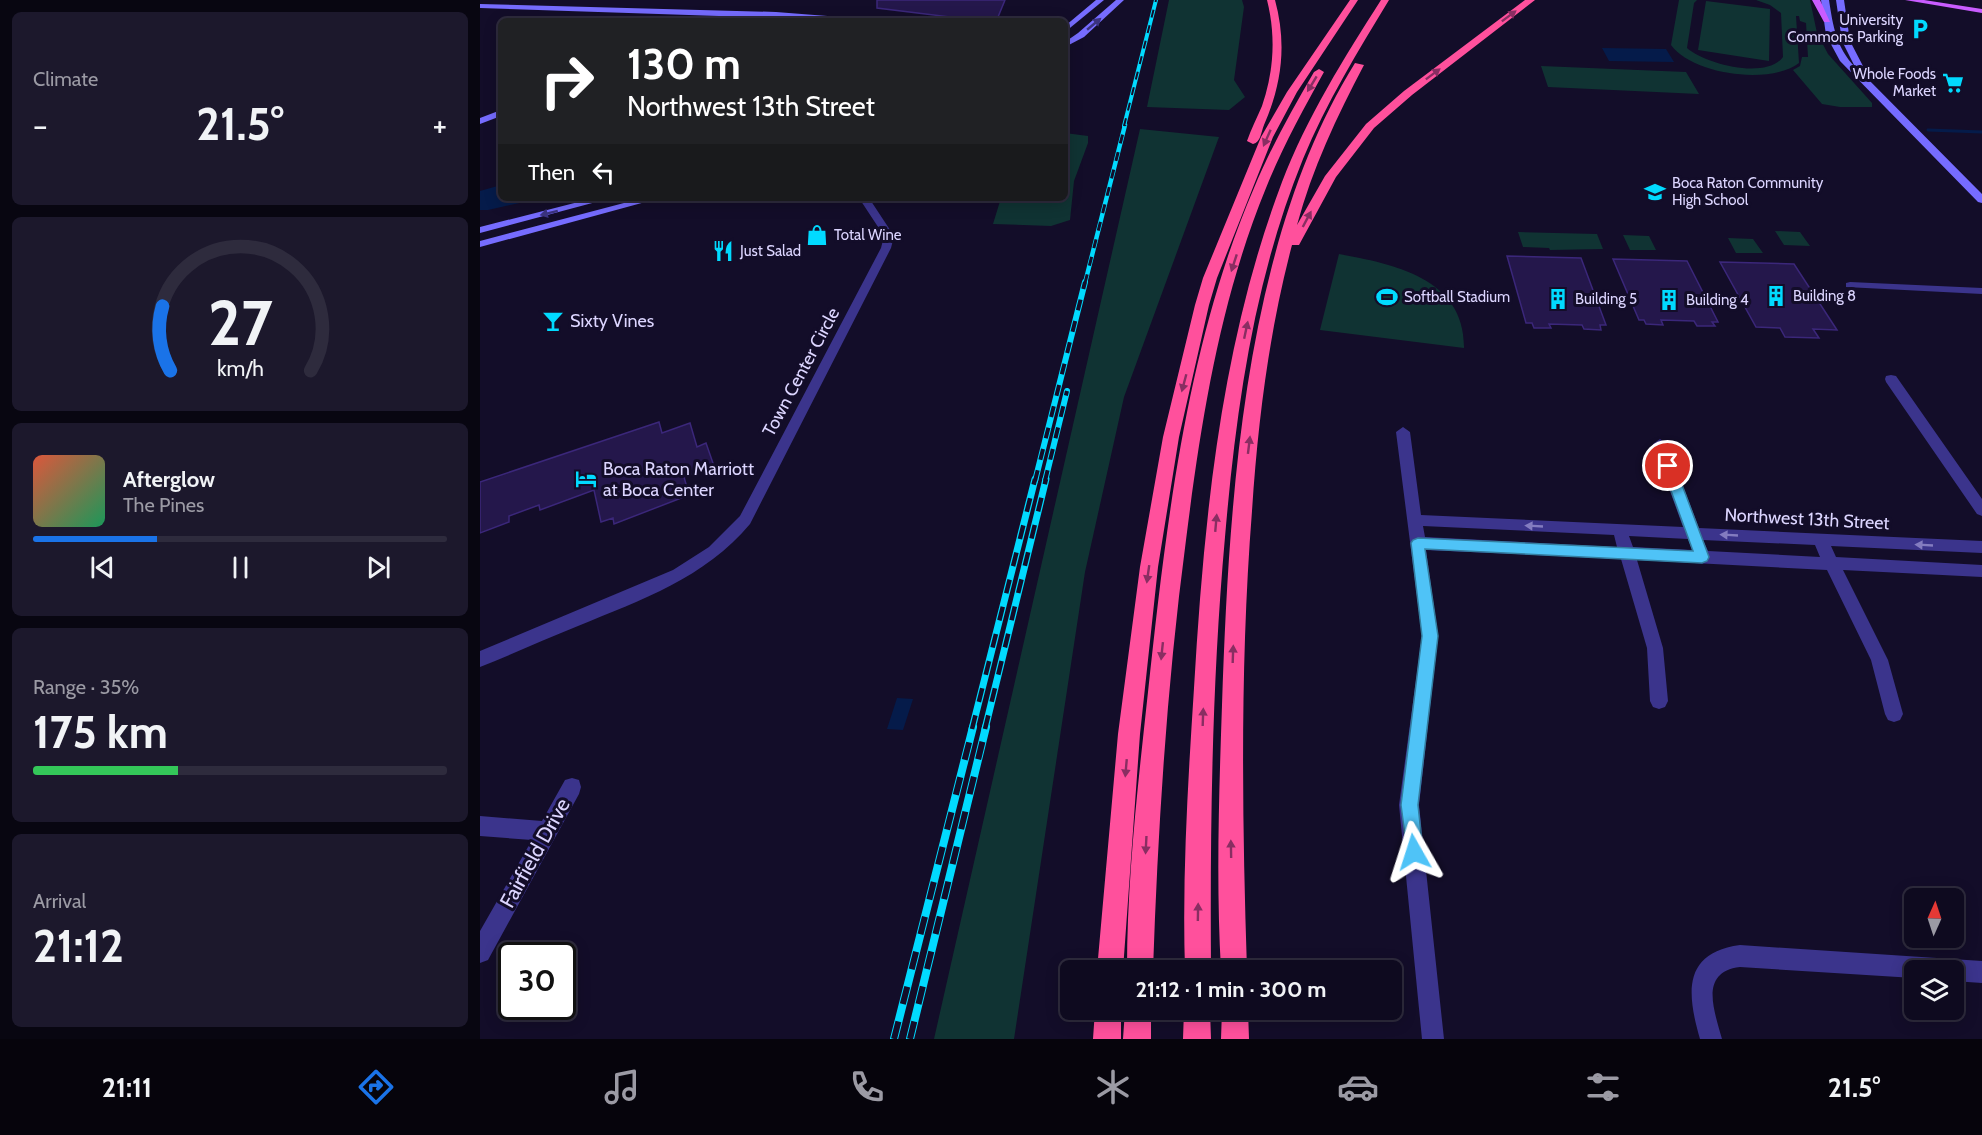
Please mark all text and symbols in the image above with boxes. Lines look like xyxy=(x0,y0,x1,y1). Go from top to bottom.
one-way arrow xyxy=(1502,11,1517,23)
place label: University Commons Parking xyxy=(1787,11,1904,46)
parking icon: University Commons Parking xyxy=(1908,17,1932,41)
one-way arrow xyxy=(1086,18,1101,31)
text: 130 m xyxy=(627,38,741,90)
icon: right xyxy=(528,42,606,120)
place label: Whole Foods Market xyxy=(1853,65,1936,100)
text: Climate xyxy=(33,67,98,91)
one-way arrow xyxy=(1426,68,1441,80)
supermarket icon: Whole Foods Market xyxy=(1941,71,1965,95)
one-way arrow xyxy=(1306,76,1317,92)
text: Northwest 13th Street xyxy=(627,90,875,123)
text: 21.5° xyxy=(196,97,284,151)
text: − xyxy=(33,105,48,145)
text: + xyxy=(432,105,447,145)
one-way arrow xyxy=(1262,130,1272,148)
icon: left xyxy=(587,156,620,189)
text: Then xyxy=(528,159,575,186)
place label: Boca Raton Community High School xyxy=(1672,174,1824,209)
school or university icon: Boca Raton Community High School xyxy=(1643,180,1667,204)
one-way arrow xyxy=(540,208,558,218)
one-way arrow xyxy=(1301,210,1311,228)
shop icon: Total Wine xyxy=(805,223,829,247)
place label: Total Wine xyxy=(834,226,902,244)
restaurant icon: Just Salad xyxy=(711,239,735,263)
place label: Just Salad xyxy=(739,242,801,260)
one-way arrow xyxy=(1229,254,1239,272)
building icon: Building 8 xyxy=(1764,284,1788,308)
text: 27 xyxy=(208,285,273,361)
sports icon: Softball Stadium xyxy=(1375,285,1399,309)
building icon: Building 5 xyxy=(1546,287,1570,311)
place label: Building 8 xyxy=(1793,287,1856,305)
place label: Softball Stadium xyxy=(1404,288,1510,306)
building icon: Building 4 xyxy=(1657,288,1681,312)
place label: Building 5 xyxy=(1575,290,1637,308)
place label: Building 4 xyxy=(1686,291,1749,309)
street label: Town Center Circle xyxy=(758,304,844,440)
bar icon: Sixty Vines xyxy=(541,309,565,333)
place label: Sixty Vines xyxy=(570,310,654,332)
one-way arrow xyxy=(1241,321,1251,339)
text: km/h xyxy=(217,356,263,382)
one-way arrow xyxy=(1179,374,1188,392)
one-way arrow xyxy=(1244,436,1253,455)
pin xyxy=(1642,440,1693,491)
icon: arrive xyxy=(1651,449,1684,482)
place label: Boca Raton Marriott at Boca Center xyxy=(603,458,754,501)
text: Afterglow xyxy=(123,466,215,493)
hotel icon: Boca Raton Marriott at Boca Center xyxy=(574,467,598,491)
text: The Pines xyxy=(123,493,204,517)
street label: Northwest 13th Street xyxy=(1724,504,1890,534)
one-way arrow xyxy=(1212,513,1221,532)
one-way arrow xyxy=(1525,522,1544,531)
one-way arrow xyxy=(1719,531,1738,540)
one-way arrow xyxy=(1914,540,1933,549)
icon: previous xyxy=(86,551,119,584)
icon: pause xyxy=(224,551,257,584)
icon: next xyxy=(362,551,395,584)
one-way arrow xyxy=(1144,565,1153,584)
one-way arrow xyxy=(1157,642,1167,661)
one-way arrow xyxy=(1229,645,1238,664)
text: Range · 35% xyxy=(33,675,139,699)
text: 175 km xyxy=(33,705,168,759)
one-way arrow xyxy=(1198,708,1208,727)
one-way arrow xyxy=(1121,759,1131,778)
street label: Fairfield Drive xyxy=(494,793,575,912)
position arrow xyxy=(1382,820,1446,884)
one-way arrow xyxy=(1142,836,1151,855)
one-way arrow xyxy=(1226,840,1236,859)
north arrow xyxy=(1904,888,1964,948)
map controls xyxy=(1904,888,1964,1020)
text: Arrival xyxy=(33,889,86,913)
one-way arrow xyxy=(1193,903,1203,922)
text: 21:12 xyxy=(33,919,124,973)
speed limit sign: 30 xyxy=(498,942,576,1020)
button: layers xyxy=(1904,960,1964,1020)
text: 21:12 · 1 min · 300 m xyxy=(1135,976,1327,1003)
icon: directions xyxy=(355,1066,397,1108)
icon: music xyxy=(601,1066,643,1108)
icon: phone xyxy=(846,1066,888,1108)
icon: climate xyxy=(1092,1066,1134,1108)
icon: car xyxy=(1337,1066,1379,1108)
icon: filters xyxy=(1582,1066,1624,1108)
text: 21:11 xyxy=(102,1071,152,1104)
text: 21.5° xyxy=(1828,1071,1880,1104)

